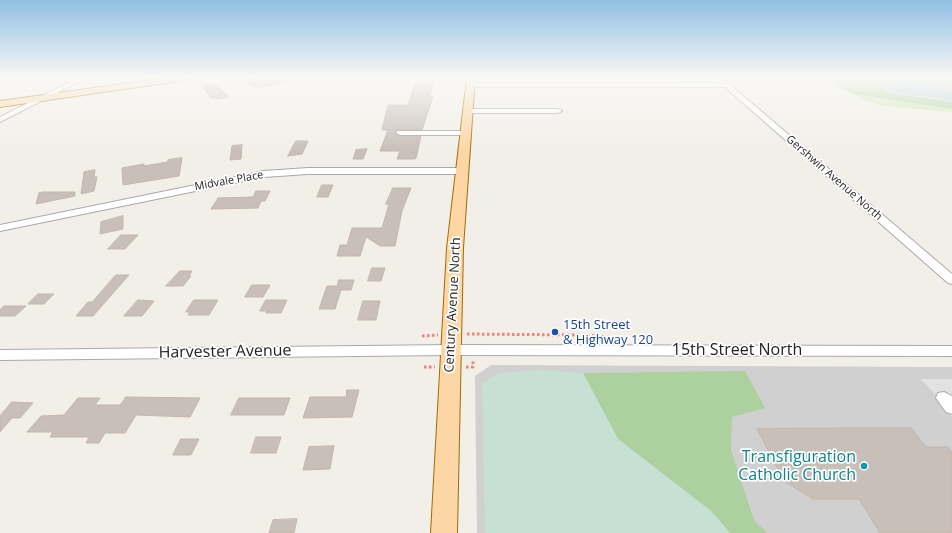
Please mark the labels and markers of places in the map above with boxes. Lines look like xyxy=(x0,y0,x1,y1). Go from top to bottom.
place label: 15th Street & Highway 120 xyxy=(563,317,653,348)
marker: 15th Street & Highway 120 xyxy=(550,327,560,337)
place label: Transfiguration Catholic Church xyxy=(738,447,856,485)
marker: Transfiguration Catholic Church xyxy=(859,461,869,471)

